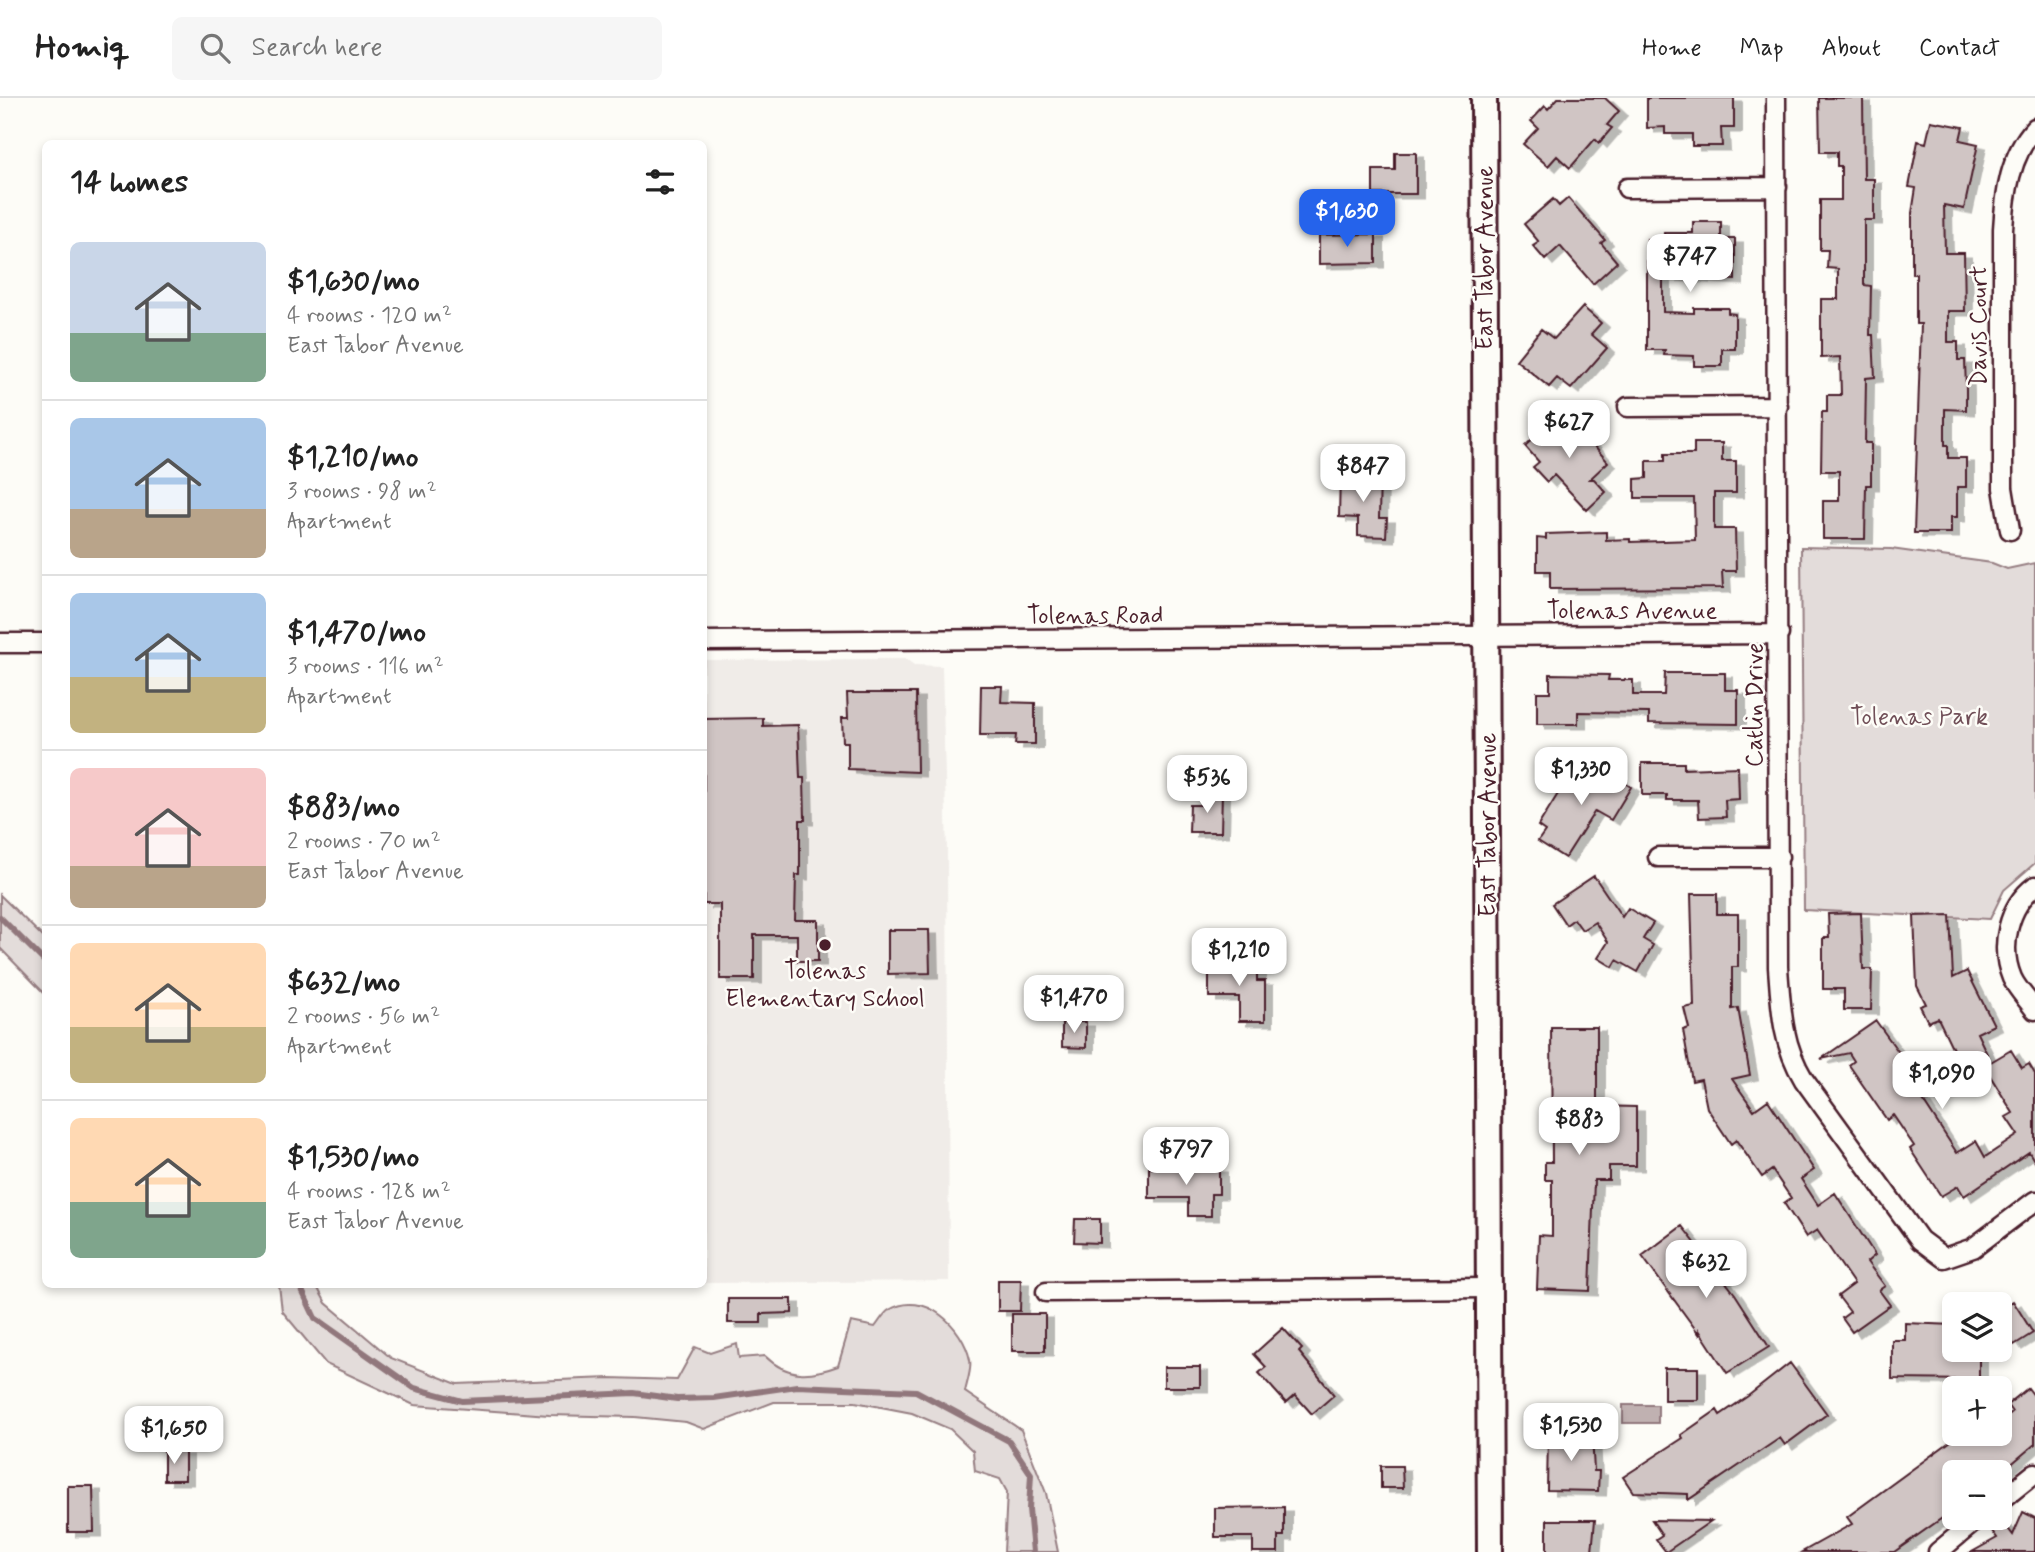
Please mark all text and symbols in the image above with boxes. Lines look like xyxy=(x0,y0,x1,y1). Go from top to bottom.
search box xyxy=(172,17,662,80)
text: Homiq xyxy=(35,26,130,70)
icon: search xyxy=(196,29,234,67)
text: Search here xyxy=(252,31,382,65)
text: Home xyxy=(1642,33,1702,64)
text: Map xyxy=(1740,33,1784,64)
text: About xyxy=(1822,33,1881,64)
text: Contact xyxy=(1919,33,2000,64)
text: 14 homes xyxy=(70,163,188,202)
icon: filters xyxy=(641,163,679,201)
street label: East Tabor Avenue xyxy=(1470,166,1501,350)
pin: $1,630 xyxy=(1290,190,1404,249)
text: $1,630 xyxy=(1315,197,1379,227)
pin: $747 xyxy=(1649,234,1731,294)
text: $747 xyxy=(1663,242,1717,272)
text: $1,630/mo xyxy=(287,262,420,301)
street label: Davis Court xyxy=(1964,265,1995,387)
icon: home xyxy=(126,270,210,354)
text: 4 rooms · 120 m² xyxy=(287,301,452,331)
text: East Tabor Avenue xyxy=(287,331,464,361)
pin: $627 xyxy=(1528,400,1610,460)
text: $627 xyxy=(1544,408,1594,438)
text: $1,210/mo xyxy=(287,438,419,477)
pin: $847 xyxy=(1322,444,1404,504)
icon: home xyxy=(126,446,210,530)
text: $847 xyxy=(1336,452,1390,482)
text: 3 rooms · 98 m² xyxy=(287,477,437,507)
text: Apartment xyxy=(287,507,392,537)
street label: Tolenas Avenue xyxy=(1547,596,1718,627)
street label: Tolenas Road xyxy=(1027,601,1163,632)
text: $1,470/mo xyxy=(287,613,426,652)
icon: home xyxy=(126,621,210,705)
street label: Catlin Drive xyxy=(1740,643,1771,767)
text: 3 rooms · 116 m² xyxy=(287,652,444,682)
text: Apartment xyxy=(287,682,392,712)
park label: Tolenas Park xyxy=(1850,702,1988,733)
street label: East Tabor Avenue xyxy=(1473,733,1504,917)
pin: $1,330 xyxy=(1524,748,1638,807)
text: $1,330 xyxy=(1551,755,1611,785)
pin: $536 xyxy=(1166,756,1248,815)
text: $536 xyxy=(1183,763,1231,793)
text: $883/mo xyxy=(287,788,400,827)
icon: home xyxy=(126,796,210,880)
text: 2 rooms · 70 m² xyxy=(287,827,441,857)
text: East Tabor Avenue xyxy=(287,857,464,887)
pin: $1,210 xyxy=(1182,928,1296,988)
text: $1,210 xyxy=(1208,936,1270,966)
marker: Tolenas Elementary School xyxy=(817,937,833,953)
place label: Tolenas Elementary School xyxy=(725,956,925,1015)
text: $632/mo xyxy=(287,963,400,1002)
icon: home xyxy=(126,971,210,1055)
pin: $1,470 xyxy=(1017,976,1131,1035)
text: $1,470 xyxy=(1040,983,1108,1013)
text: 2 rooms · 56 m² xyxy=(287,1002,440,1032)
text: Apartment xyxy=(287,1032,392,1062)
pin: $1,090 xyxy=(1885,1052,1999,1111)
text: $1,090 xyxy=(1909,1059,1975,1089)
pin: $883 xyxy=(1538,1098,1620,1157)
text: $883 xyxy=(1555,1105,1603,1135)
pin: $797 xyxy=(1145,1128,1227,1187)
text: $797 xyxy=(1159,1135,1213,1165)
text: $1,530/mo xyxy=(287,1138,419,1177)
icon: home xyxy=(126,1146,210,1230)
text: 4 rooms · 128 m² xyxy=(287,1177,451,1207)
text: East Tabor Avenue xyxy=(287,1207,464,1237)
pin: $632 xyxy=(1665,1240,1747,1300)
text: $632 xyxy=(1682,1248,1730,1278)
map controls xyxy=(1942,1292,2012,1530)
button: layers xyxy=(1942,1292,2012,1362)
button: + xyxy=(1942,1376,2012,1446)
pin: $1,530 xyxy=(1514,1404,1628,1463)
pin: $1,650 xyxy=(117,1406,231,1466)
text: $1,530 xyxy=(1539,1411,1603,1441)
text: $1,650 xyxy=(140,1414,208,1444)
button: − xyxy=(1942,1460,2012,1530)

